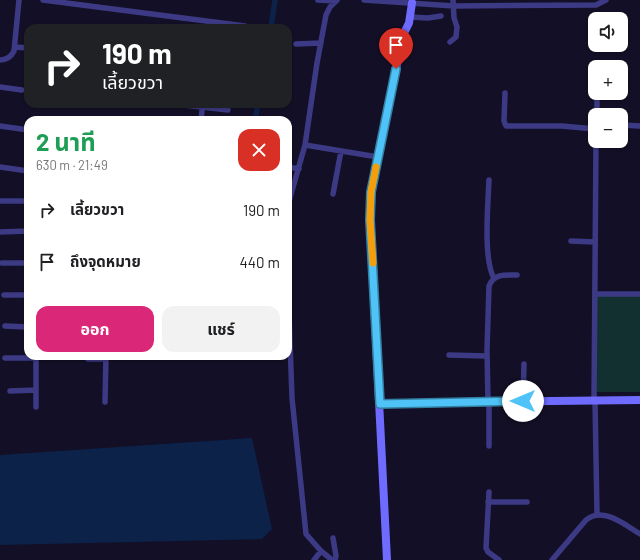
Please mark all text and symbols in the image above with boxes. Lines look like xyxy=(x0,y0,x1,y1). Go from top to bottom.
map controls xyxy=(588,12,628,148)
button: sound xyxy=(588,12,628,52)
pin xyxy=(379,28,413,69)
icon: arrive xyxy=(385,34,407,56)
text: 190 m xyxy=(102,36,172,70)
icon: right xyxy=(36,40,88,92)
button: + xyxy=(588,60,628,100)
text: เลี้ยวขวา xyxy=(102,71,163,93)
button: − xyxy=(588,108,628,148)
text: 2 นาที xyxy=(36,127,96,156)
button: close xyxy=(238,129,280,171)
text: 630 m · 21:49 xyxy=(36,157,108,173)
icon: right xyxy=(36,199,58,221)
text: เลี้ยวขวา xyxy=(70,200,124,218)
text: 190 m xyxy=(243,201,280,219)
icon: arrive xyxy=(36,251,58,273)
text: ถึงจุดหมาย xyxy=(70,252,141,270)
text: 440 m xyxy=(240,253,280,271)
button: ออก xyxy=(36,306,154,352)
button: แชร์ xyxy=(162,306,280,352)
position arrow xyxy=(502,380,544,422)

